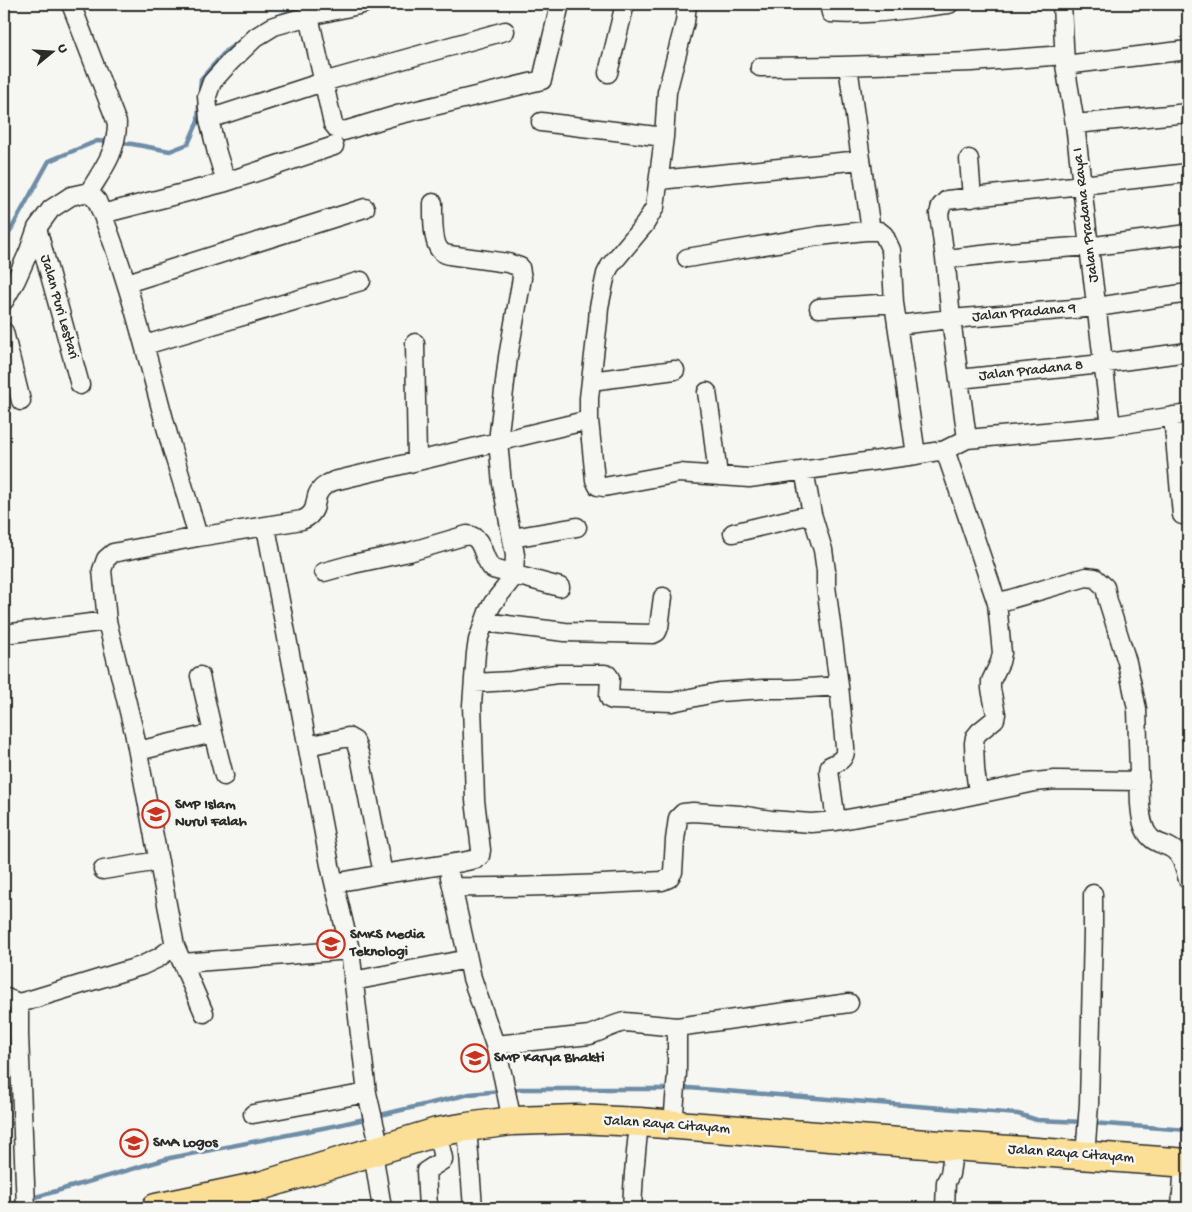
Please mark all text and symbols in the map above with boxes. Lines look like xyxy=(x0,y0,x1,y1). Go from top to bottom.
north arrow xyxy=(28,28,78,78)
text: U xyxy=(53,42,71,55)
street label: Jalan Pradana Raya I xyxy=(1069,147,1103,283)
street label: Jalan Puri Lestari xyxy=(35,253,83,361)
street label: Jalan Pradana 9 xyxy=(971,299,1077,327)
street label: Jalan Pradana 8 xyxy=(978,357,1084,385)
place label: SMP Islam Nurul Falah xyxy=(175,796,247,831)
school or university icon: SMP Islam Nurul Falah xyxy=(141,799,171,829)
place label: SMKS Media Teknologi xyxy=(349,926,425,961)
school or university icon: SMKS Media Teknologi xyxy=(316,929,346,959)
school or university icon: SMP Karya Bhakti xyxy=(460,1043,490,1073)
place label: SMP Karya Bhakti xyxy=(494,1049,604,1067)
street label: Jalan Raya Citayam xyxy=(603,1112,731,1138)
school or university icon: SMA Logos xyxy=(119,1128,149,1158)
place label: SMA Logos xyxy=(153,1134,219,1152)
street label: Jalan Raya Citayam xyxy=(1007,1141,1135,1167)

